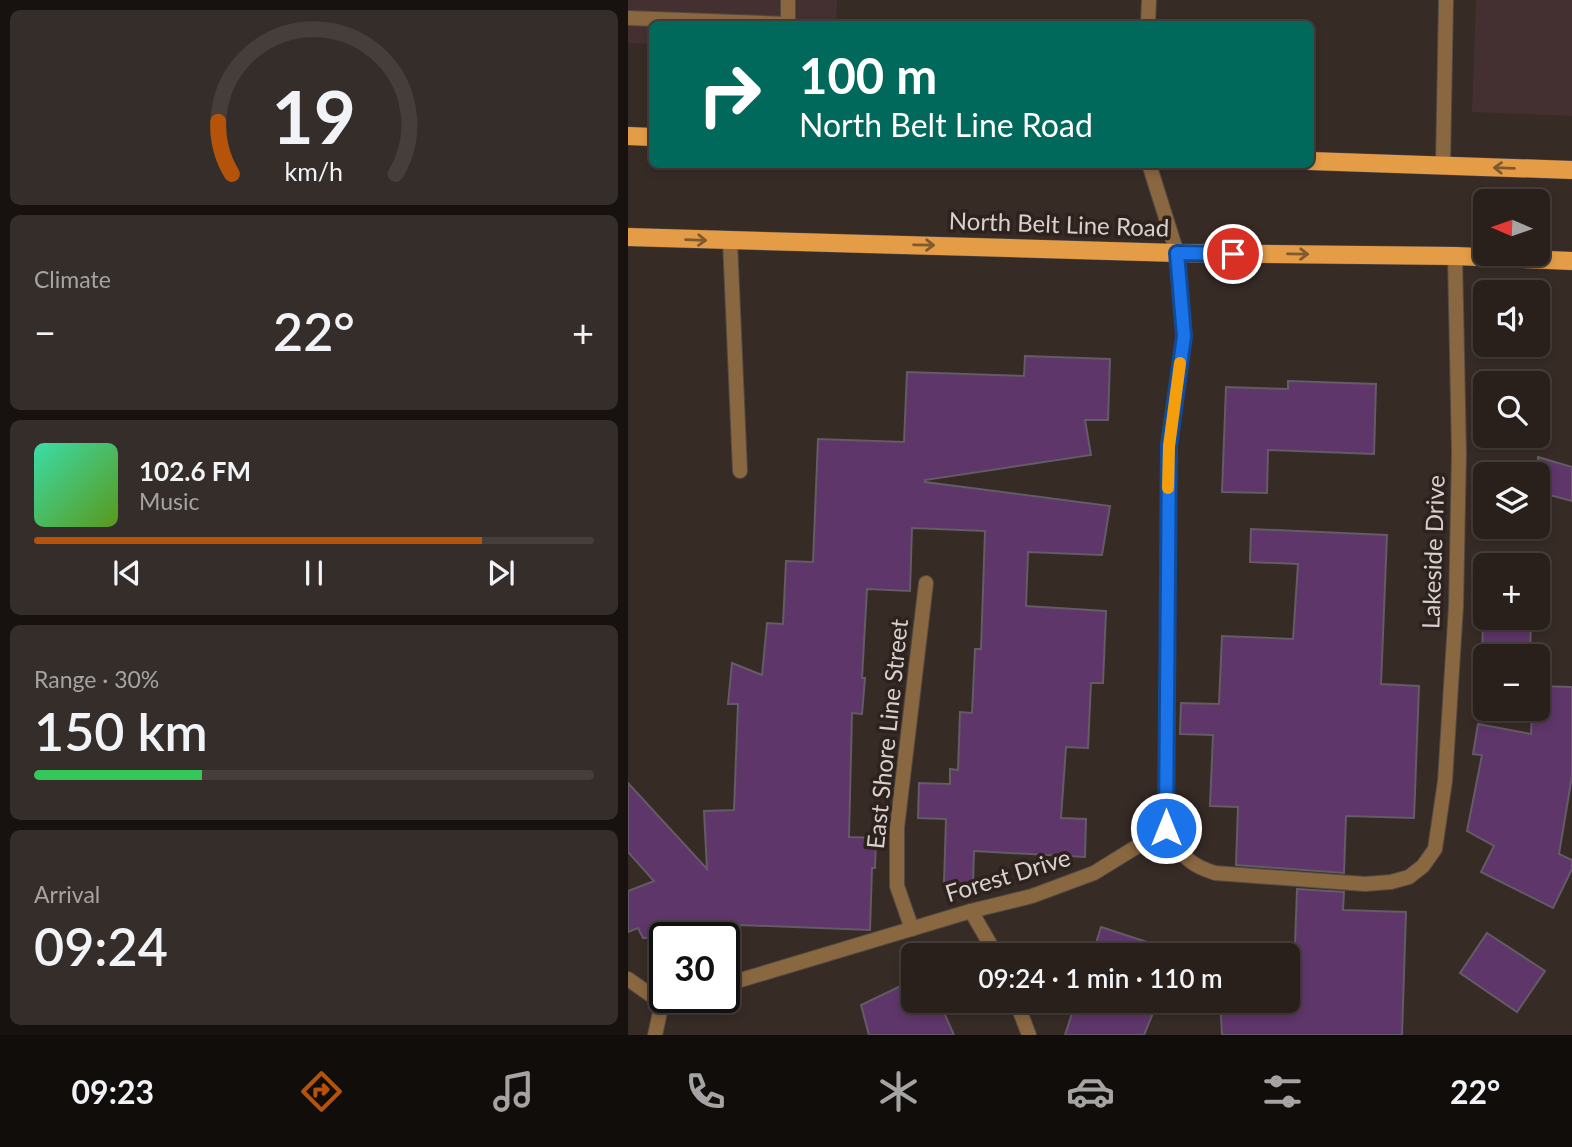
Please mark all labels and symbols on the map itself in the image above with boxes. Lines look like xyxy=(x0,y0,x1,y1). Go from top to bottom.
one-way arrow xyxy=(1492,161,1515,174)
north arrow xyxy=(1473,189,1550,266)
street label: North Belt Line Road xyxy=(948,205,1170,242)
pin xyxy=(1203,224,1263,284)
one-way arrow xyxy=(684,233,707,246)
one-way arrow xyxy=(912,238,935,252)
one-way arrow xyxy=(1286,247,1309,261)
street label: Lakeside Drive xyxy=(1415,474,1450,629)
street label: East Shore Line Street xyxy=(860,617,913,850)
position arrow xyxy=(1129,791,1203,865)
street label: Forest Drive xyxy=(941,842,1074,907)
speed limit sign: 30 xyxy=(649,922,740,1013)

